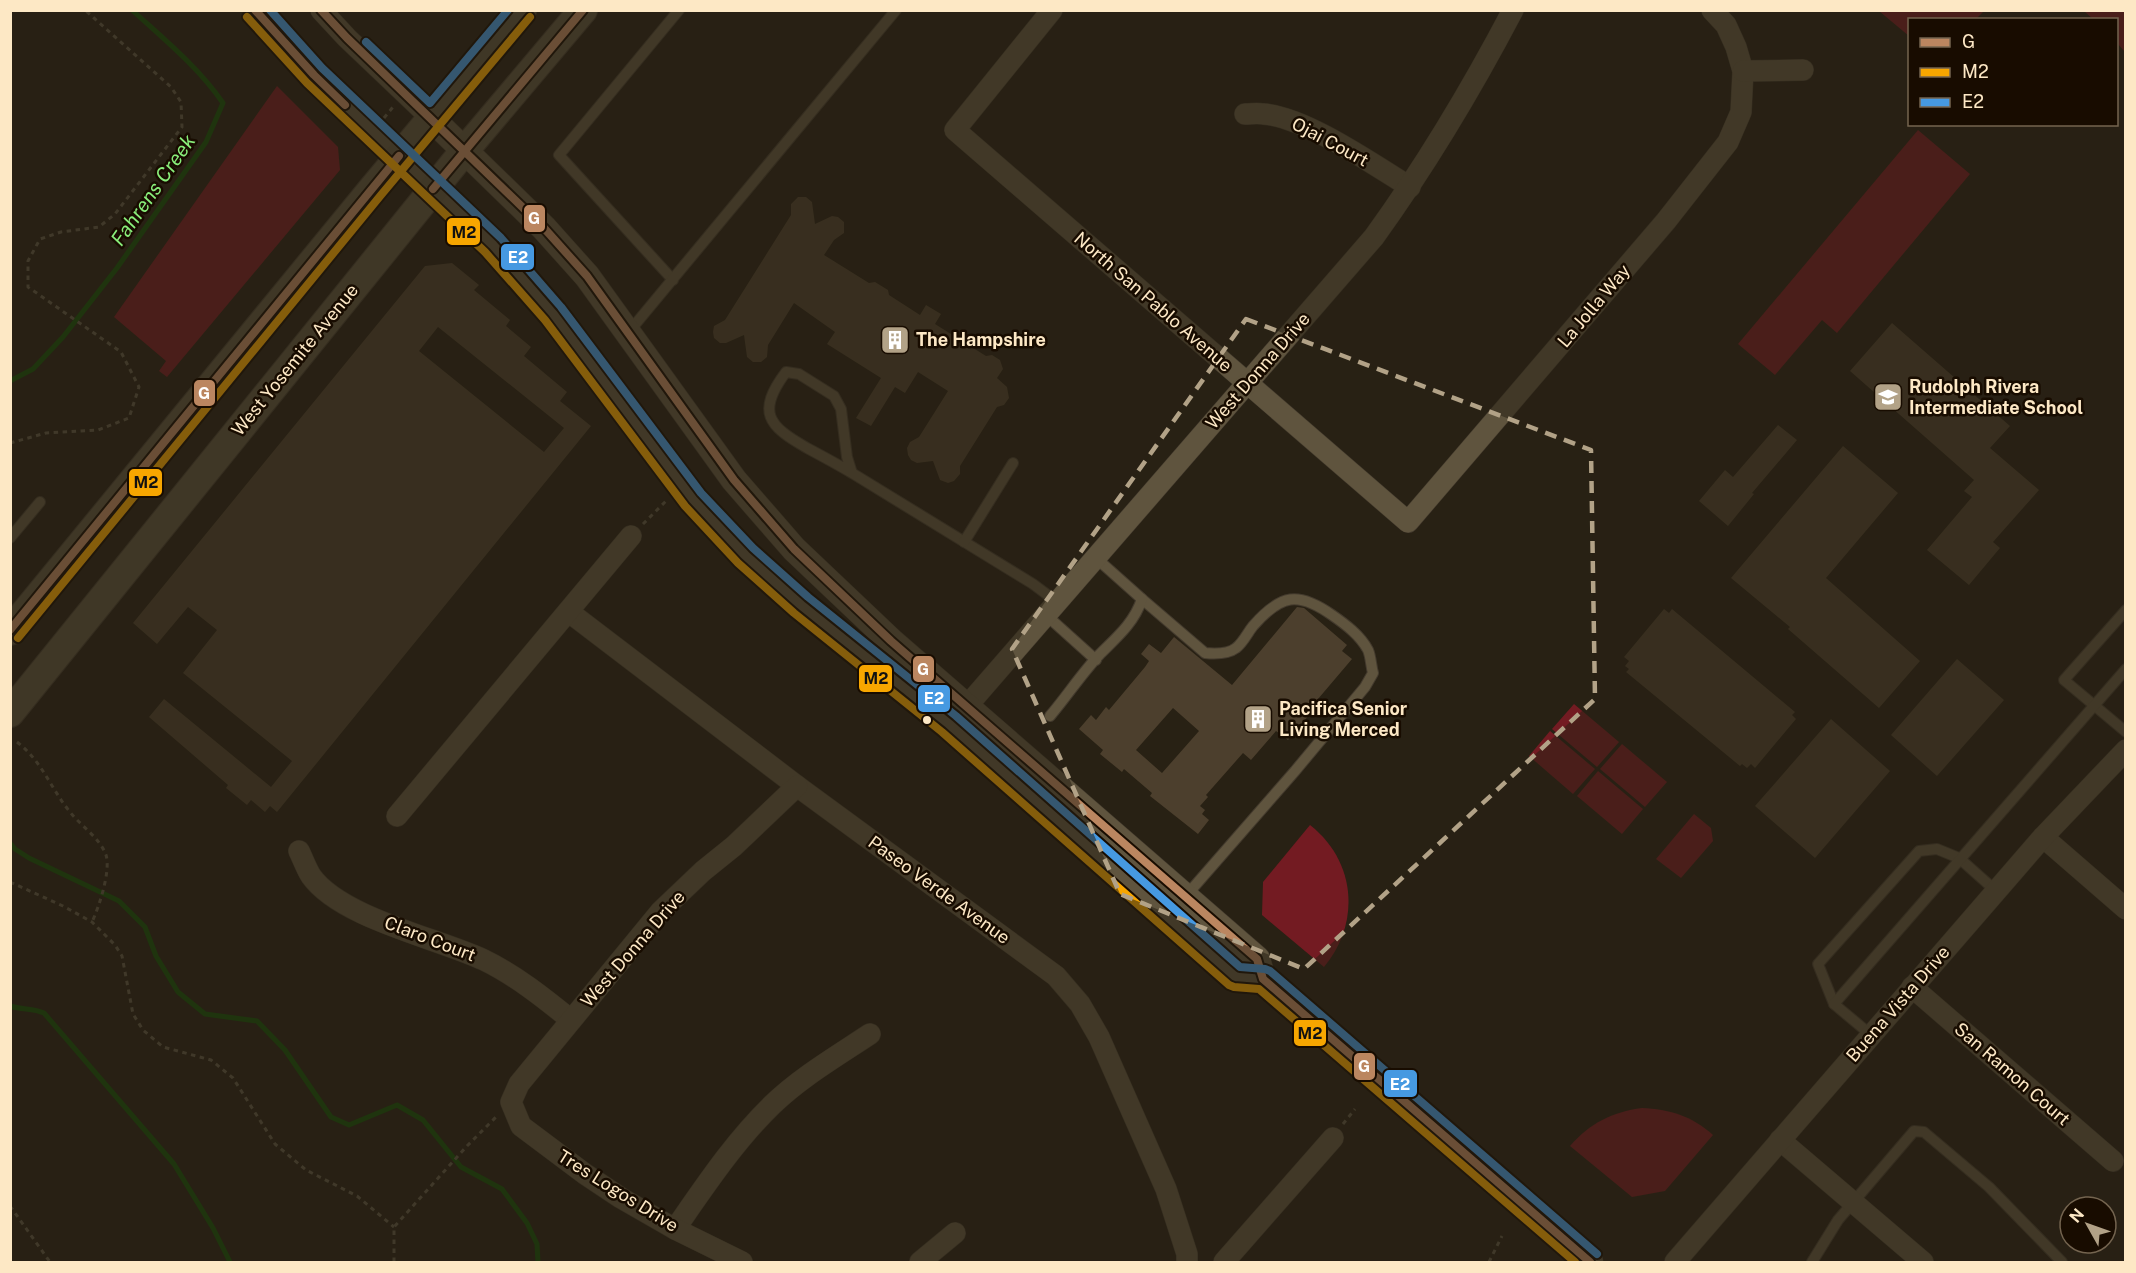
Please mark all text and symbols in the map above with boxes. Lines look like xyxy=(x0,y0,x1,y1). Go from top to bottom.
legend xyxy=(1908,18,2118,126)
text: G xyxy=(1962,31,1975,52)
text: M2 xyxy=(1962,61,1989,82)
text: E2 xyxy=(1962,91,1984,112)
street label: Ojai Court xyxy=(1288,113,1372,170)
water label: Fahrens Creek xyxy=(106,130,200,250)
line badge: G xyxy=(523,204,546,233)
text: G xyxy=(528,209,540,228)
line badge: M2 xyxy=(446,217,481,246)
text: M2 xyxy=(452,223,476,242)
street label: North San Pablo Avenue xyxy=(1070,227,1236,376)
line badge: E2 xyxy=(500,243,535,271)
text: E2 xyxy=(508,248,528,267)
street label: La Jolla Way xyxy=(1553,260,1635,351)
street label: West Yosemite Avenue xyxy=(227,280,362,440)
street label: West Donna Drive xyxy=(1201,308,1314,433)
building icon: The Hampshire xyxy=(879,324,911,356)
place label: The Hampshire xyxy=(916,329,1046,350)
place label: Rudolph Rivera Intermediate School xyxy=(1909,376,2083,418)
line badge: G xyxy=(193,379,216,407)
school or university icon: Rudolph Rivera Intermediate School xyxy=(1872,381,1904,413)
text: G xyxy=(198,384,210,403)
line badge: M2 xyxy=(128,468,163,497)
text: M2 xyxy=(134,473,158,492)
line badge: G xyxy=(912,655,935,683)
text: G xyxy=(917,660,929,679)
line badge: M2 xyxy=(858,664,893,693)
text: M2 xyxy=(864,669,888,688)
line badge: E2 xyxy=(917,684,951,713)
text: E2 xyxy=(924,689,944,708)
place label: Pacifica Senior Living Merced xyxy=(1279,698,1408,740)
building icon: Pacifica Senior Living Merced xyxy=(1242,703,1274,735)
unlabelled marker xyxy=(921,714,933,726)
street label: Paseo Verde Avenue xyxy=(864,831,1014,948)
street label: West Donna Drive xyxy=(576,886,689,1011)
street label: Claro Court xyxy=(382,912,479,966)
street label: Buena Vista Drive xyxy=(1842,941,1954,1066)
street label: San Ramon Court xyxy=(1950,1018,2074,1129)
line badge: M2 xyxy=(1293,1019,1327,1047)
text: M2 xyxy=(1298,1024,1322,1043)
line badge: G xyxy=(1353,1052,1376,1081)
text: G xyxy=(1358,1057,1370,1076)
line badge: E2 xyxy=(1383,1069,1418,1098)
text: E2 xyxy=(1390,1075,1410,1094)
street label: Tres Logos Drive xyxy=(554,1145,682,1236)
north arrow xyxy=(2058,1195,2118,1255)
text: N xyxy=(2066,1205,2088,1227)

